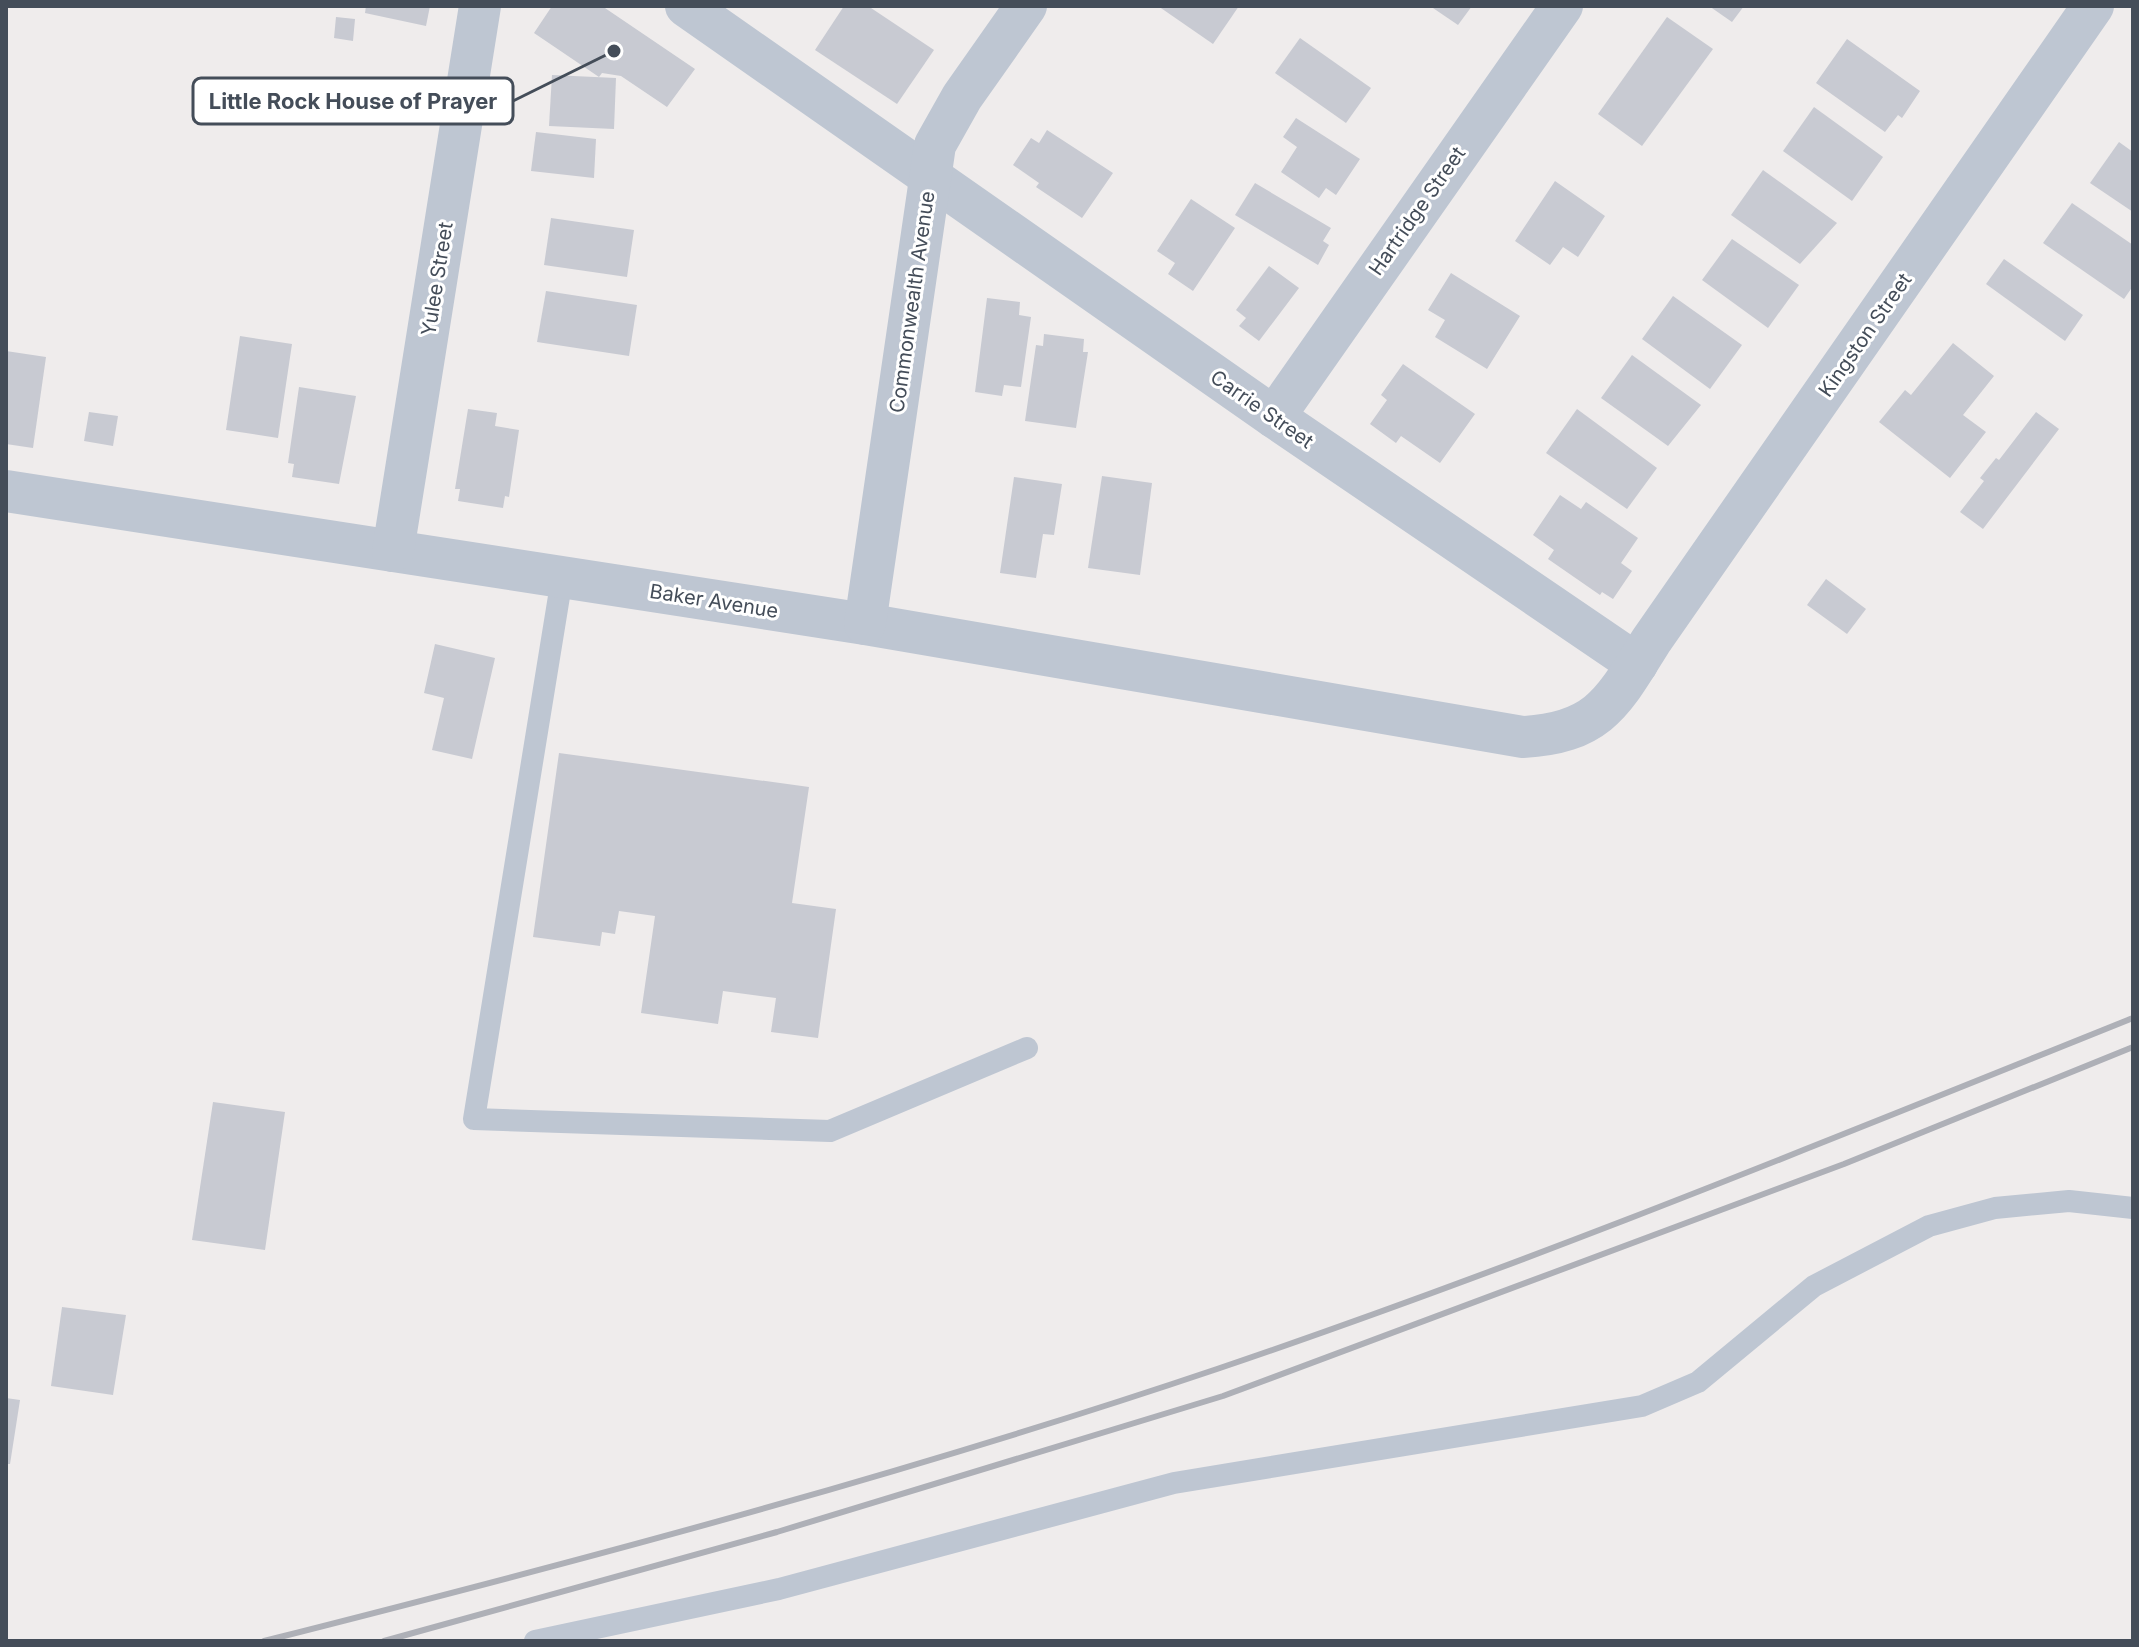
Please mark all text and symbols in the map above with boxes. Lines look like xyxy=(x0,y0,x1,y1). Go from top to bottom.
callout: Little Rock House of Prayer xyxy=(193,78,513,124)
text: Little Rock House of Prayer xyxy=(209,88,497,114)
street label: Hartridge Street xyxy=(1364,142,1471,280)
street label: Commonwealth Avenue xyxy=(885,189,939,415)
street label: Yulee Street xyxy=(416,220,458,338)
street label: Kingston Street xyxy=(1813,268,1917,401)
street label: Carrie Street xyxy=(1206,365,1318,454)
street label: Baker Avenue xyxy=(648,579,780,623)

